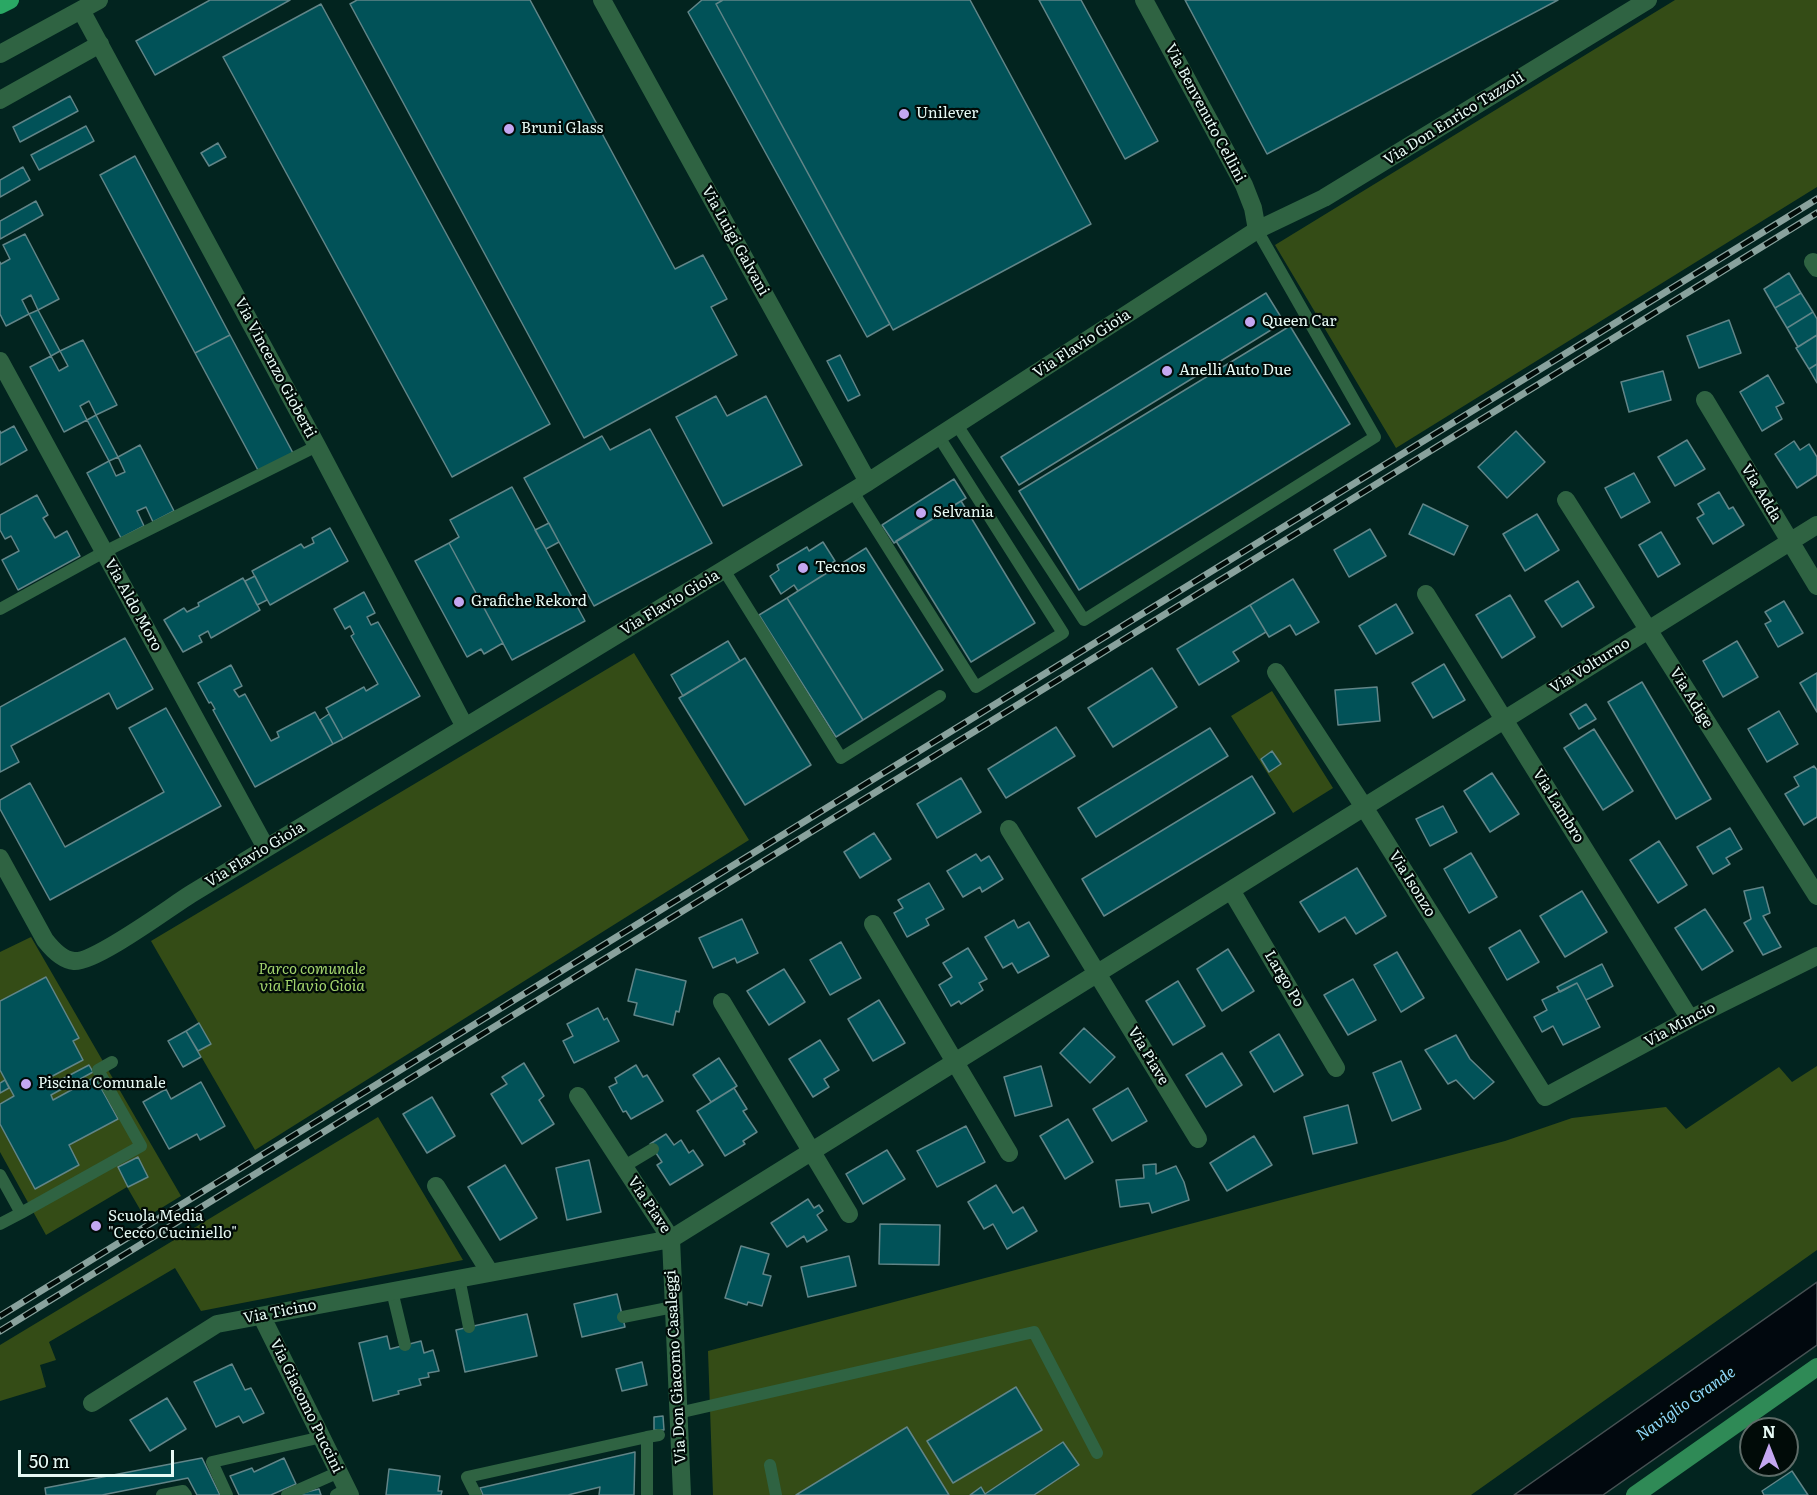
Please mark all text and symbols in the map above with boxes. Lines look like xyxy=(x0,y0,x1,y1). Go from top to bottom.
street label: Via Benvenuto Cellini xyxy=(1161,41,1249,185)
street label: Via Don Enrico Tazzoli xyxy=(1381,68,1527,170)
place label: Unilever xyxy=(916,105,978,123)
marker: Unilever xyxy=(897,107,911,121)
place label: Bruni Glass xyxy=(521,120,603,138)
marker: Bruni Glass xyxy=(502,122,516,136)
street label: Via Luigi Galvani xyxy=(697,183,773,299)
street label: Via Vincenzo Gioberti xyxy=(230,295,320,441)
street label: Via Flavio Gioia xyxy=(1030,306,1134,382)
place label: Queen Car xyxy=(1262,313,1337,331)
marker: Queen Car xyxy=(1243,315,1257,329)
place label: Anelli Auto Due xyxy=(1179,362,1291,380)
marker: Anelli Auto Due xyxy=(1160,364,1174,378)
street label: Via Adda xyxy=(1737,461,1785,525)
place label: Selvania xyxy=(933,504,994,522)
marker: Selvania xyxy=(914,506,928,520)
street label: Via Aldo Moro xyxy=(100,556,166,654)
place label: Tecnos xyxy=(815,559,865,577)
marker: Tecnos xyxy=(796,561,810,575)
street label: Via Flavio Gioia xyxy=(617,566,723,640)
place label: Grafiche Rekord xyxy=(471,593,587,611)
marker: Grafiche Rekord xyxy=(452,595,466,609)
street label: Via Volturno xyxy=(1547,634,1633,698)
street label: Via Adige xyxy=(1665,664,1717,732)
street label: Via Lambro xyxy=(1528,766,1588,846)
street label: Via Flavio Gioia xyxy=(202,818,308,892)
street label: Via Isonzo xyxy=(1385,848,1439,920)
street label: Largo Po xyxy=(1260,948,1308,1010)
park label: Parco comunale via Flavio Gioia xyxy=(258,961,366,996)
street label: Via Mincio xyxy=(1641,999,1719,1051)
street label: Via Piave xyxy=(1124,1024,1172,1088)
place label: Piscina Comunale xyxy=(38,1075,166,1093)
marker: Piscina Comunale xyxy=(19,1077,33,1091)
street label: Via Piave xyxy=(623,1173,675,1237)
place label: Scuola Media "Cecco Cuciniello" xyxy=(108,1208,237,1243)
marker: Scuola Media "Cecco Cuciniello" xyxy=(89,1219,103,1233)
street label: Via Don Giacomo Casaleggi xyxy=(662,1270,690,1464)
street label: Via Ticino xyxy=(242,1296,318,1328)
street label: Via Giacomo Puccini xyxy=(266,1336,346,1476)
water label: Naviglio Grande xyxy=(1633,1363,1739,1445)
north arrow xyxy=(1739,1417,1799,1477)
text: N xyxy=(1762,1419,1776,1443)
scale bar xyxy=(21,1438,177,1476)
text: 50 m xyxy=(29,1447,70,1474)

